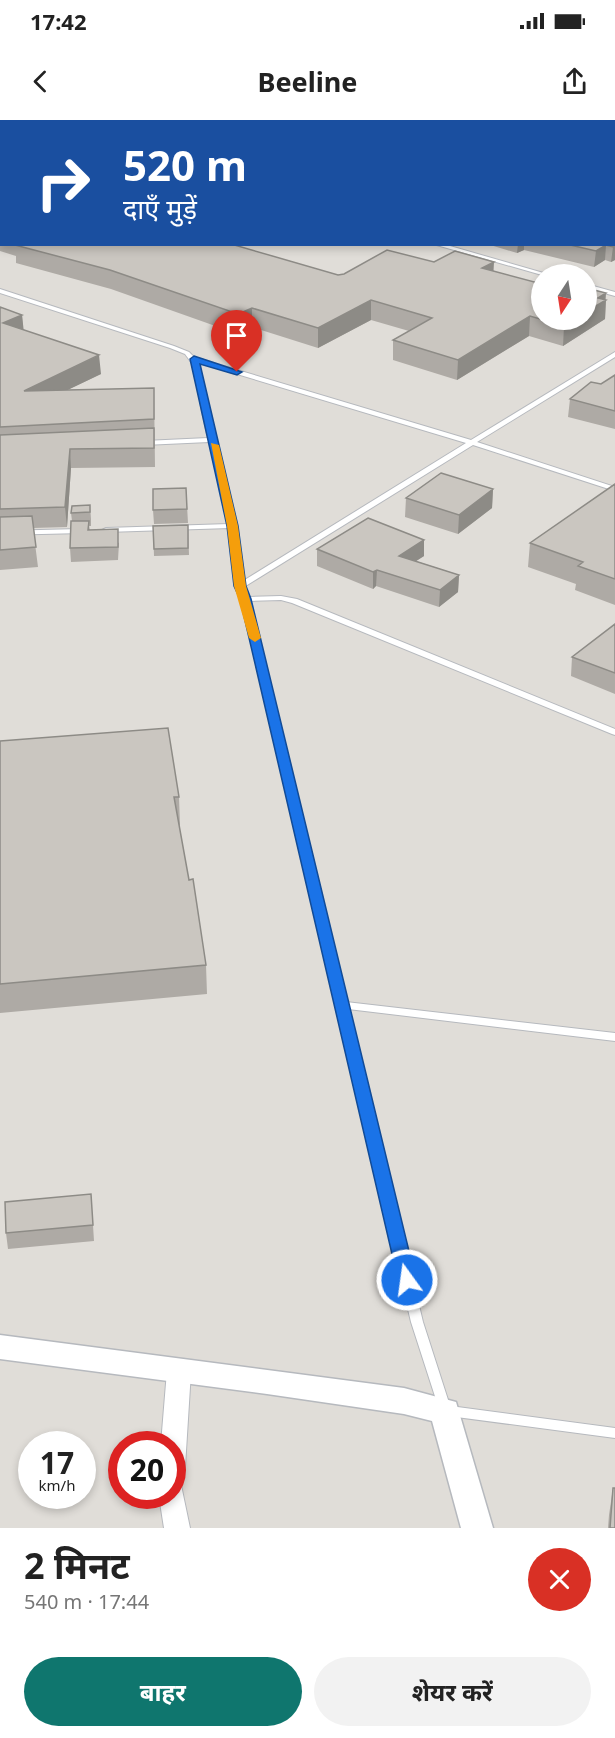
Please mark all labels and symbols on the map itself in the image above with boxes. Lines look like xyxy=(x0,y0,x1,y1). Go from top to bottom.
north arrow xyxy=(531,264,597,330)
pin xyxy=(211,310,262,372)
position arrow xyxy=(375,1248,439,1312)
speed limit sign: 20 xyxy=(108,1431,186,1509)

